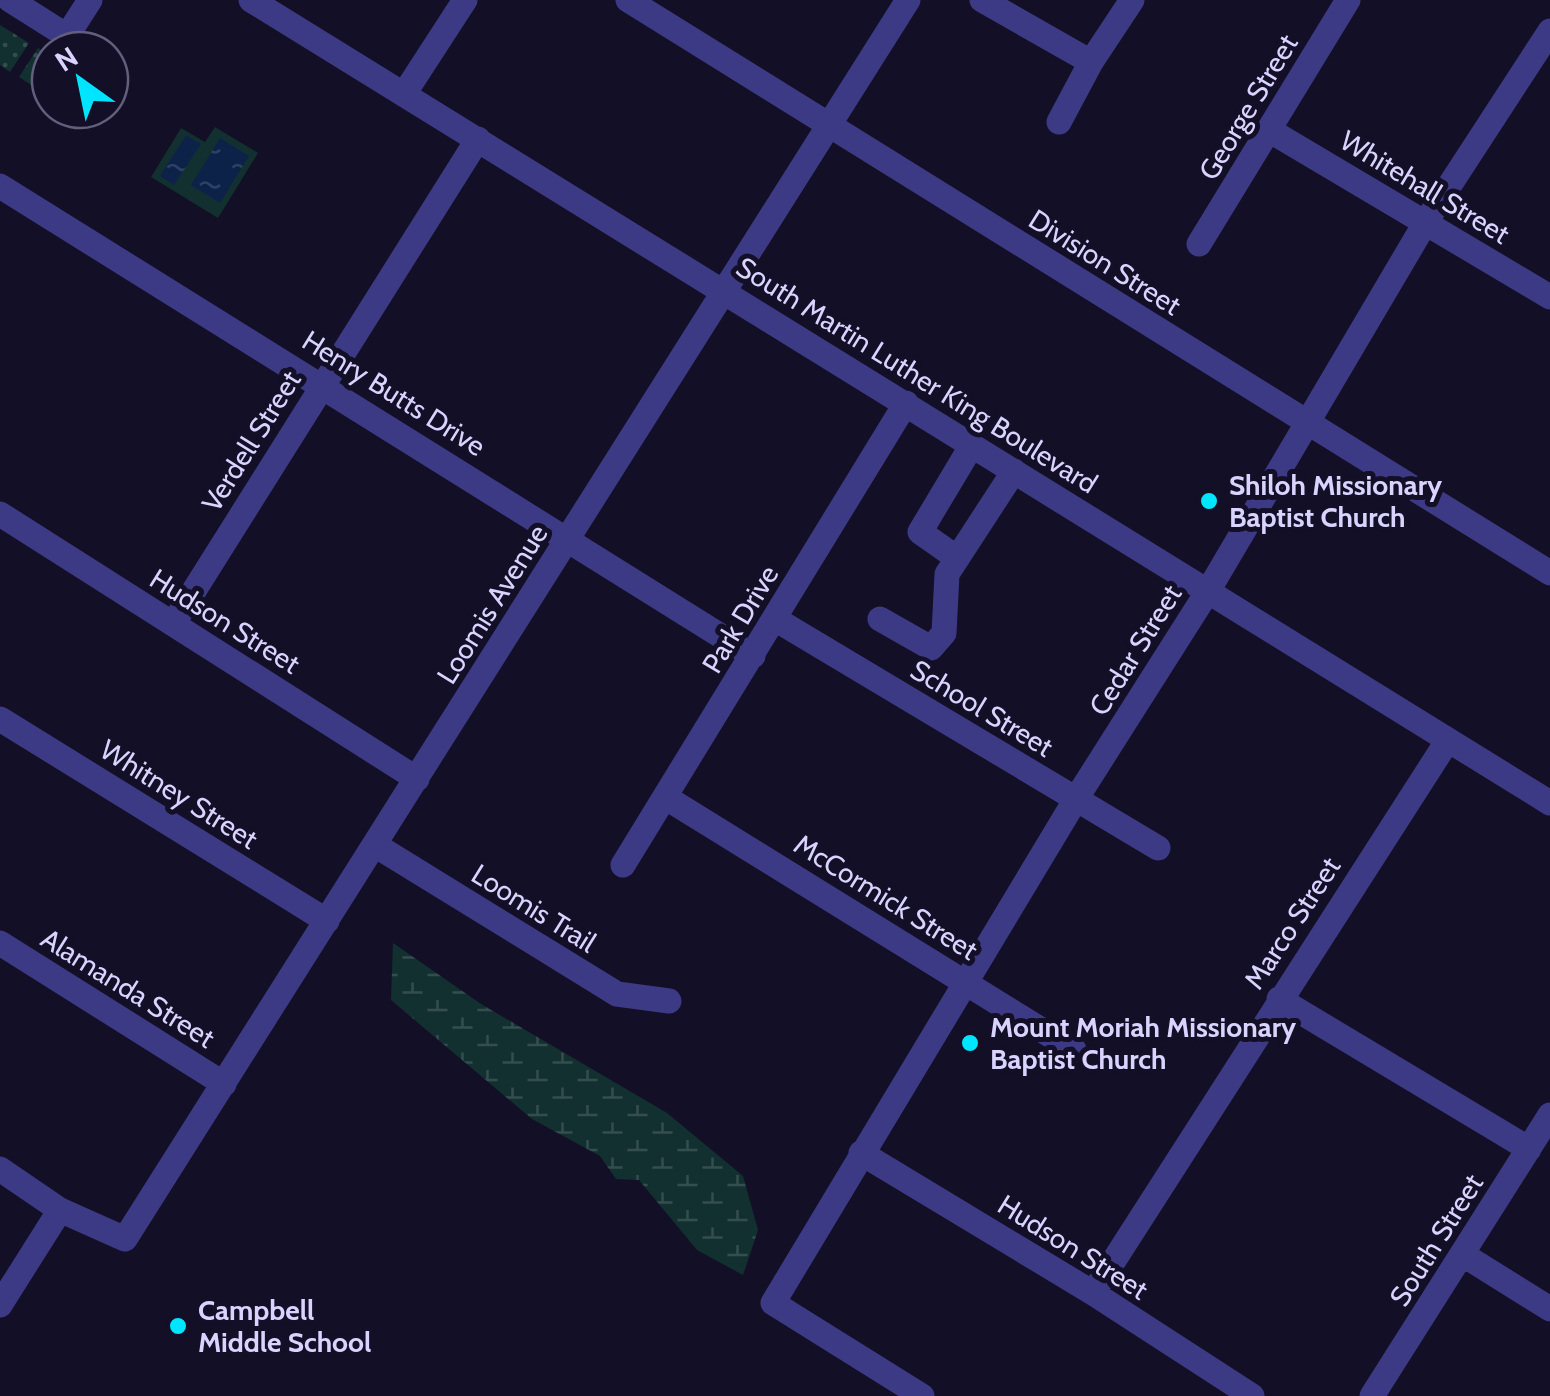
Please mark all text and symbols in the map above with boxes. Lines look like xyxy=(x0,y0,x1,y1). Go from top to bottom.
street label: George Street xyxy=(1191,28,1305,186)
north arrow xyxy=(30,30,130,130)
text: N xyxy=(49,39,84,79)
street label: Whitehall Street xyxy=(1334,123,1516,251)
street label: Division Street xyxy=(1023,202,1187,322)
street label: South Martin Luther King Boulevard xyxy=(730,250,1104,500)
street label: Henry Butts Drive xyxy=(296,323,492,463)
street label: Verdell Street xyxy=(194,364,308,518)
place label: Shiloh Missionary Baptist Church xyxy=(1229,468,1442,534)
marker: Shiloh Missionary Baptist Church xyxy=(1198,490,1220,512)
street label: Loomis Avenue xyxy=(429,518,555,690)
street label: Park Drive xyxy=(695,559,785,679)
street label: Hudson Street xyxy=(144,561,306,681)
street label: Cedar Street xyxy=(1082,579,1188,721)
street label: School Street xyxy=(905,652,1059,764)
street label: Whitney Street xyxy=(94,732,264,856)
street label: McCormick Street xyxy=(788,827,984,967)
street label: Marco Street xyxy=(1237,851,1347,995)
street label: Loomis Trail xyxy=(466,856,603,960)
street label: Alamanda Street xyxy=(35,921,221,1055)
place label: Mount Moriah Missionary Baptist Church xyxy=(990,1010,1296,1076)
marker: Mount Moriah Missionary Baptist Church xyxy=(959,1032,981,1054)
street label: South Street xyxy=(1382,1168,1490,1312)
street label: Hudson Street xyxy=(992,1187,1154,1307)
place label: Campbell Middle School xyxy=(198,1293,371,1359)
marker: Campbell Middle School xyxy=(167,1315,189,1337)

